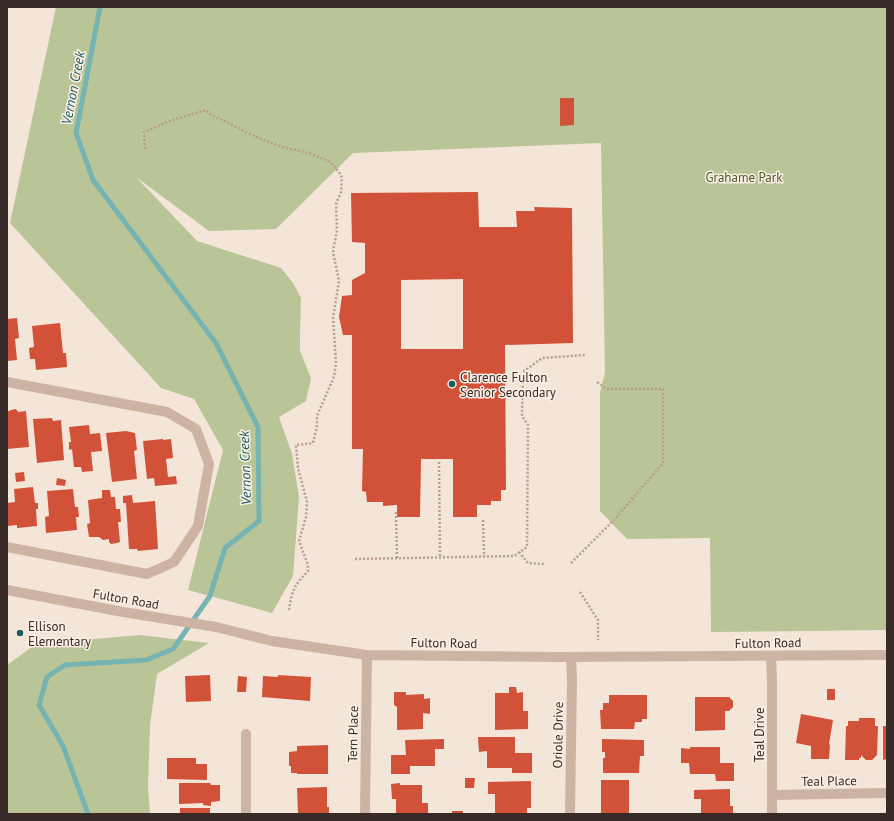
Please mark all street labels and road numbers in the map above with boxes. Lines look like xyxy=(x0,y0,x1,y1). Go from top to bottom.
street label: Fulton Road xyxy=(92,585,160,613)
street label: Fulton Road xyxy=(410,634,478,652)
street label: Fulton Road xyxy=(734,634,802,652)
street label: Oriole Drive xyxy=(549,701,567,769)
street label: Tern Place xyxy=(344,705,362,763)
street label: Teal Drive xyxy=(751,707,768,763)
street label: Teal Place xyxy=(801,772,857,790)

